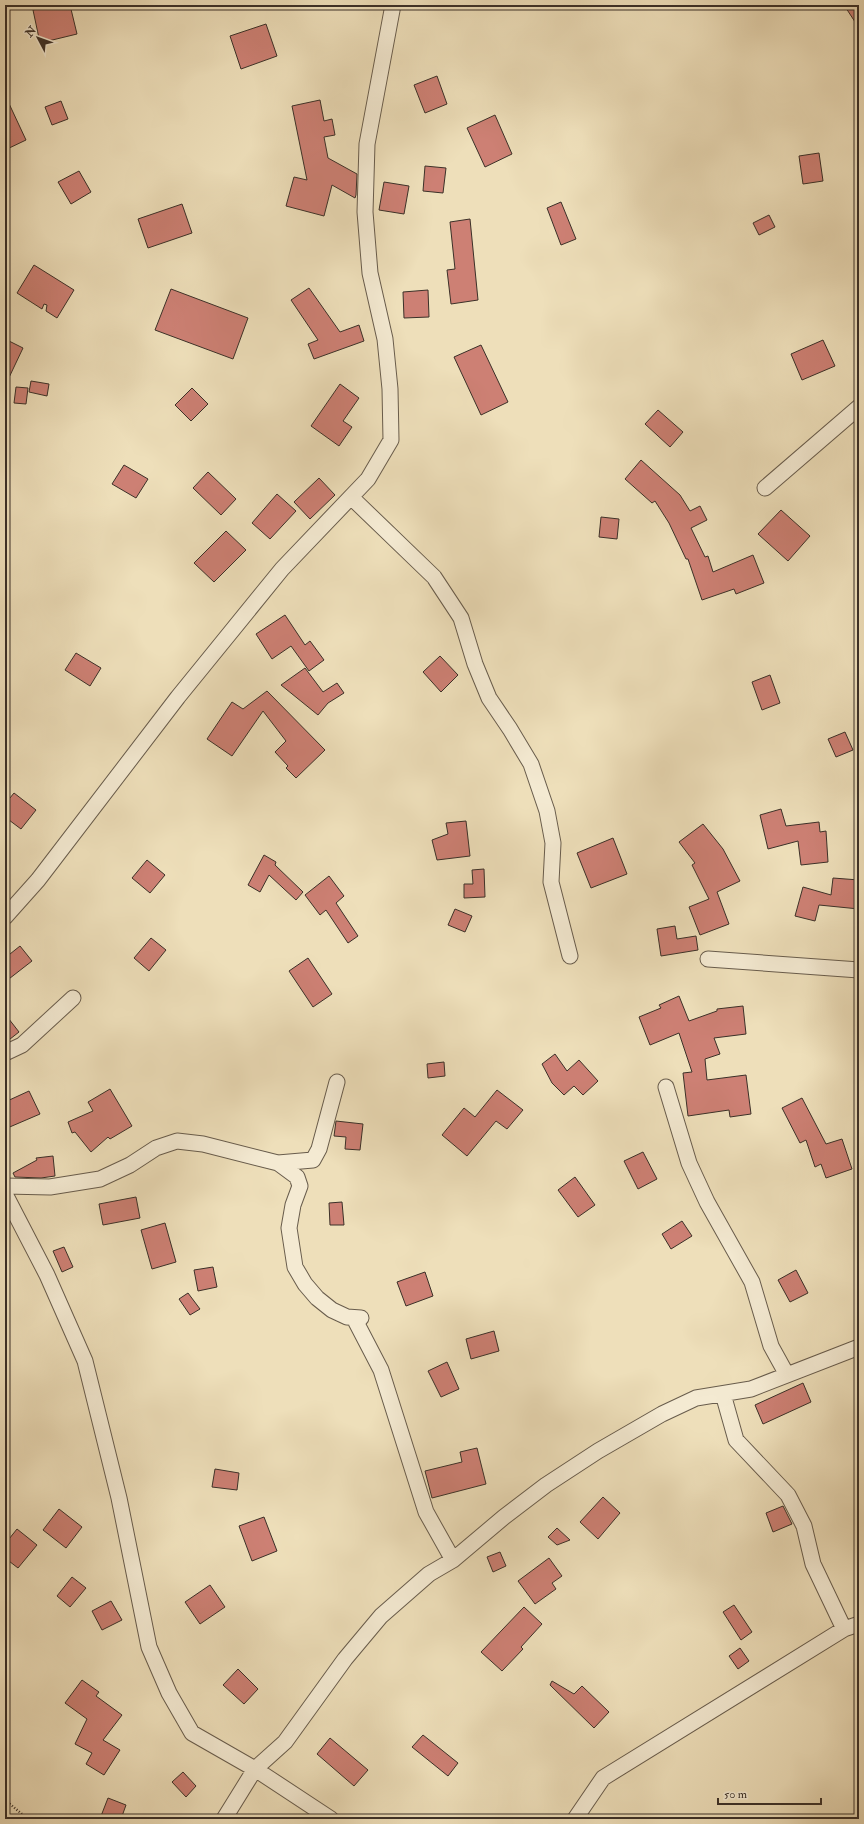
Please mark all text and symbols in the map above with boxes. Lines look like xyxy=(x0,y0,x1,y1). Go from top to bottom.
north arrow xyxy=(18,18,58,58)
text: N xyxy=(22,23,40,41)
scale bar xyxy=(718,1780,821,1806)
text: 50 m xyxy=(724,1787,748,1802)

